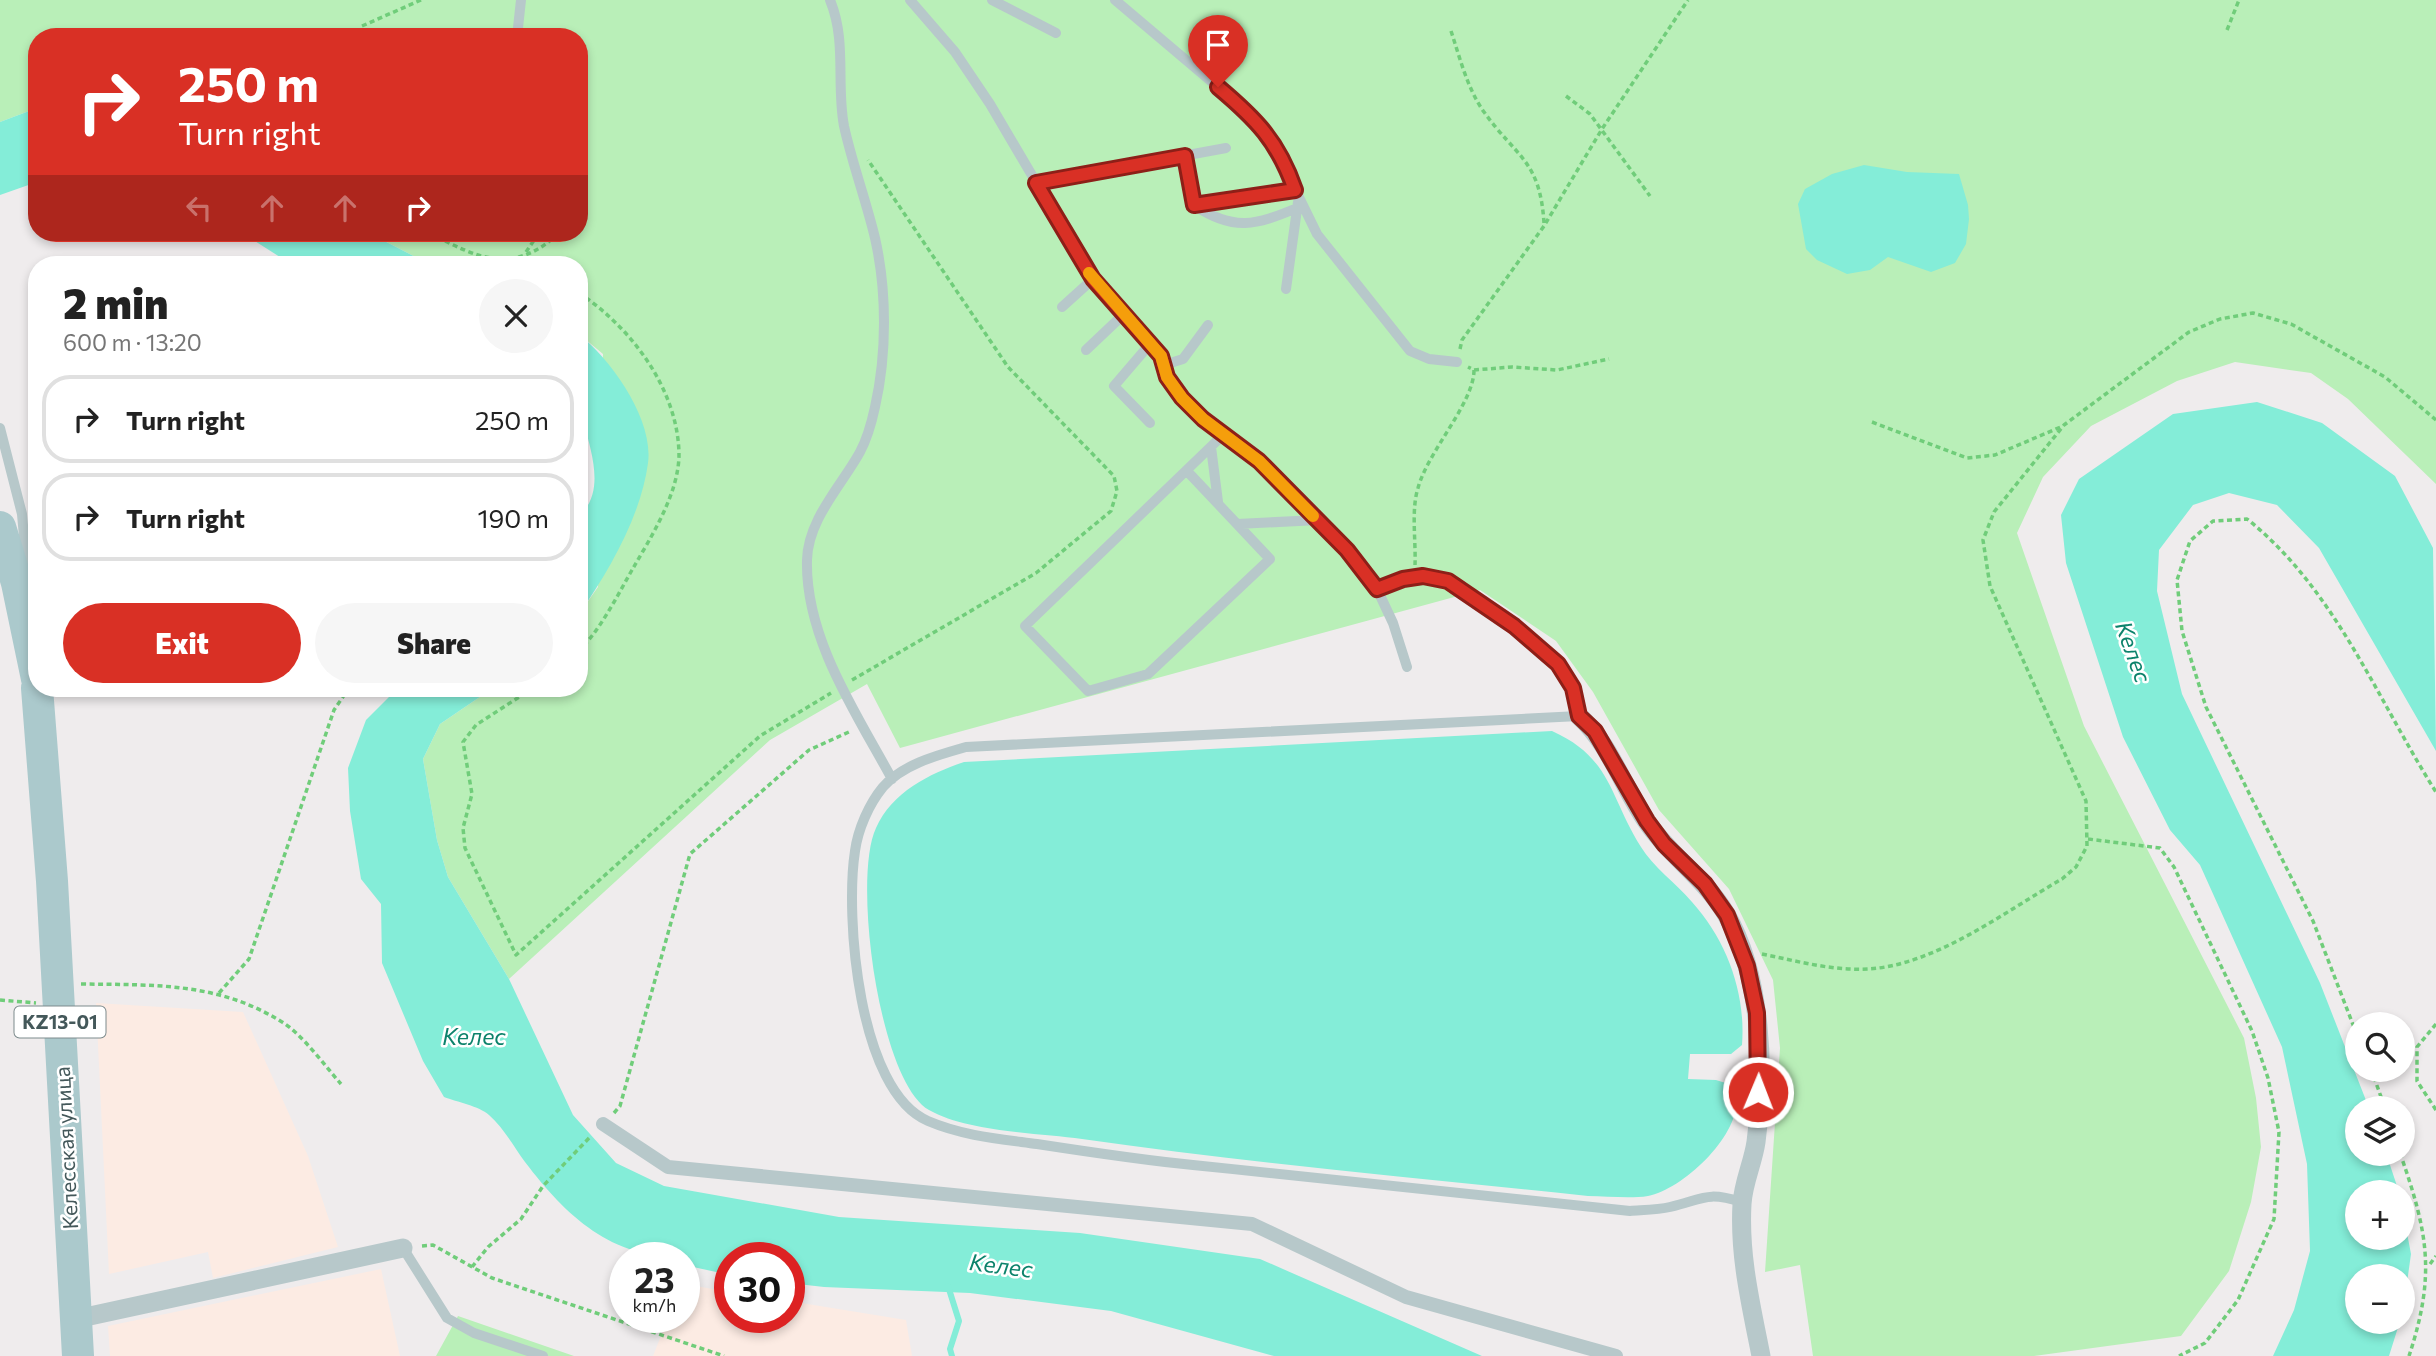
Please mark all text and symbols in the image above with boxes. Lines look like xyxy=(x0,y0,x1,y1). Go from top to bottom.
pin xyxy=(1188,15,1248,87)
icon: arrive xyxy=(1199,26,1237,64)
text: 250 m xyxy=(178,52,319,112)
icon: right xyxy=(63,56,154,147)
text: Turn right xyxy=(178,112,321,152)
icon: left xyxy=(180,189,218,227)
icon: ahead xyxy=(253,189,291,227)
icon: ahead xyxy=(326,189,364,227)
icon: right xyxy=(399,189,437,227)
text: 2 min xyxy=(63,276,169,328)
button: close xyxy=(479,279,553,353)
text: 600 m · 13:20 xyxy=(63,328,202,356)
icon: right xyxy=(67,400,105,438)
text: Turn right xyxy=(126,404,245,435)
text: 250 m xyxy=(475,404,549,435)
icon: right xyxy=(67,498,105,536)
text: Turn right xyxy=(126,502,245,533)
text: 190 m xyxy=(477,502,549,533)
button: Exit xyxy=(63,603,301,683)
button: Share xyxy=(315,603,553,683)
water label: Келес xyxy=(2110,617,2158,687)
road number: KZ13-01 xyxy=(14,1006,106,1038)
map controls xyxy=(2345,1012,2415,1334)
button: search xyxy=(2345,1012,2415,1082)
water label: Келес xyxy=(442,1022,506,1050)
position arrow xyxy=(1721,1055,1795,1129)
street label: Келесская улица xyxy=(49,1066,82,1230)
button: layers xyxy=(2345,1096,2415,1166)
button: + xyxy=(2345,1180,2415,1250)
speed limit sign: 30 xyxy=(714,1242,805,1333)
water label: Келес xyxy=(968,1247,1035,1283)
text: 23 xyxy=(634,1257,675,1300)
button: − xyxy=(2345,1264,2415,1334)
text: km/h xyxy=(633,1294,676,1316)

